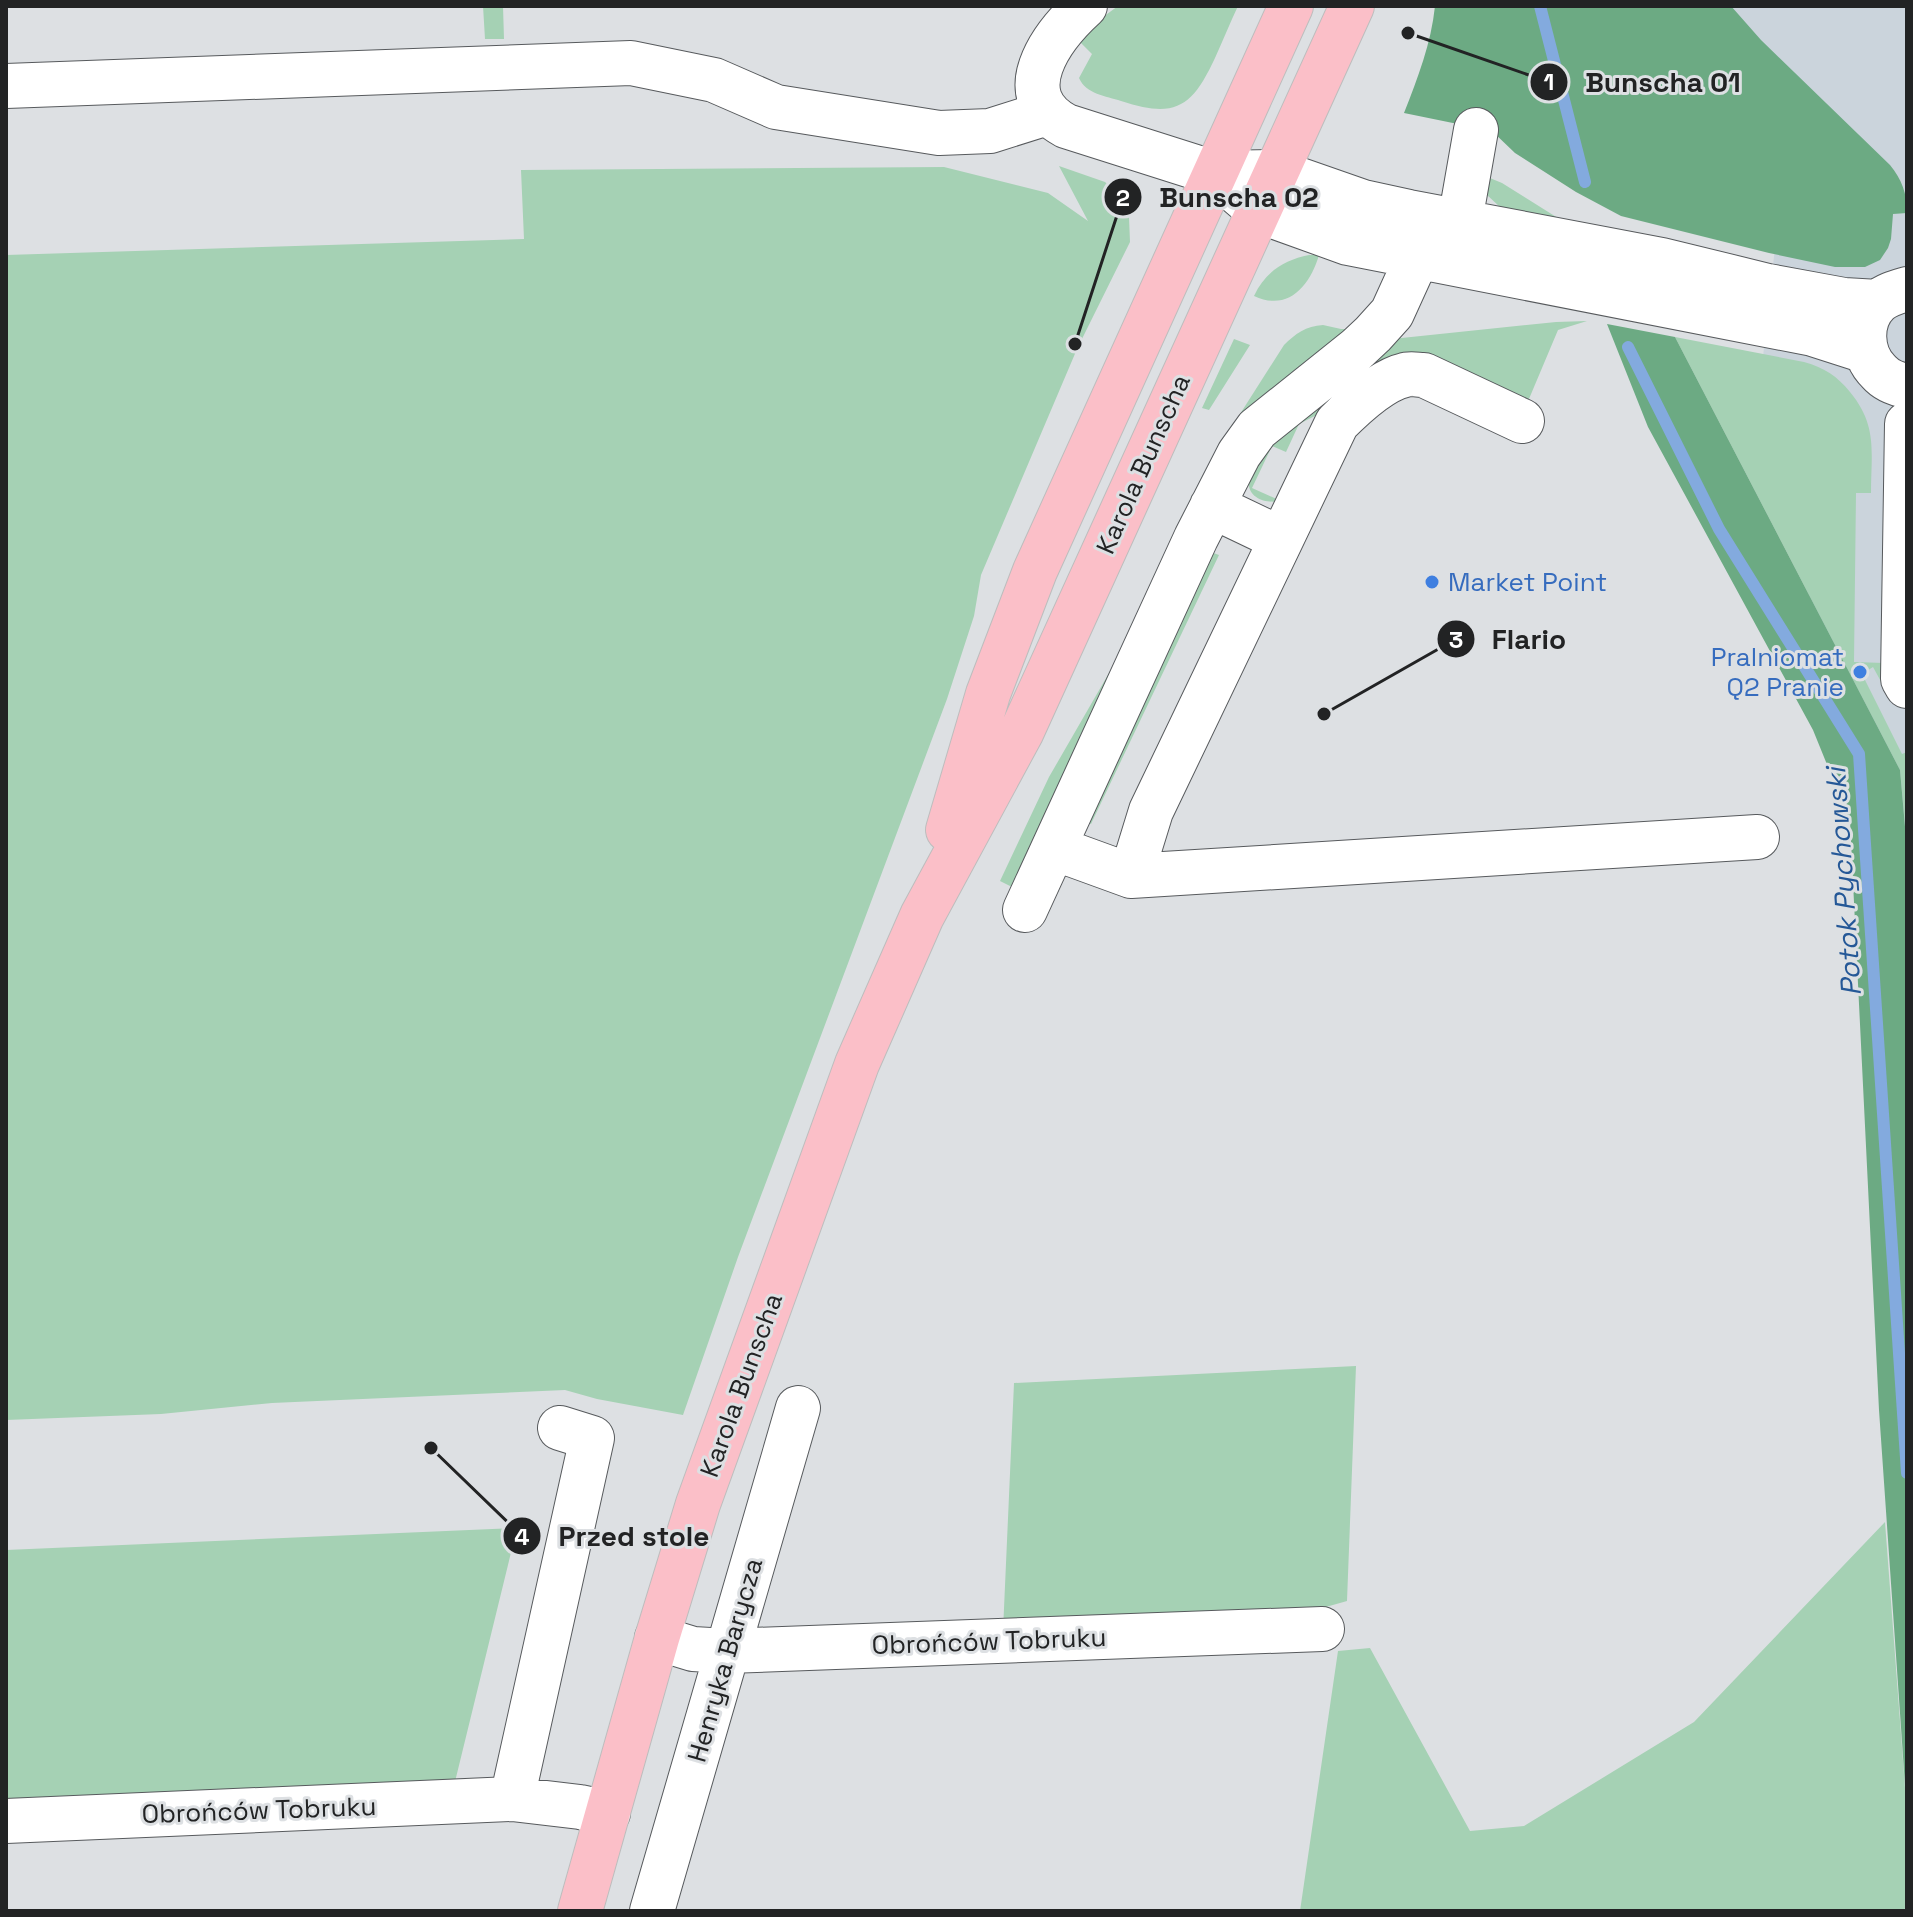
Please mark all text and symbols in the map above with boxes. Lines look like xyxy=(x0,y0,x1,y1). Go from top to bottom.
callout: Bunscha 01 xyxy=(1529,56,1757,108)
text: Bunscha 01 xyxy=(1585,64,1741,100)
text: 1 xyxy=(1544,66,1554,97)
callout: Bunscha 02 xyxy=(1103,171,1335,223)
text: Bunscha 02 xyxy=(1159,179,1319,215)
text: 2 xyxy=(1116,182,1130,213)
street label: Karola Bunscha xyxy=(1088,369,1198,559)
place label: Market Point xyxy=(1448,565,1607,599)
marker: Market Point xyxy=(1423,573,1441,591)
callout: Flario xyxy=(1436,613,1582,665)
text: Flario xyxy=(1492,621,1566,657)
text: 3 xyxy=(1449,624,1463,655)
place label: Pralniomat Q2 Pranie xyxy=(1711,640,1844,704)
marker: Pralniomat Q2 Pranie xyxy=(1851,663,1869,681)
water label: Potok Pychowski xyxy=(1817,763,1869,997)
street label: Karola Bunscha xyxy=(692,1288,790,1482)
callout: Przed stole xyxy=(502,1510,725,1562)
text: Przed stole xyxy=(559,1518,709,1554)
text: 4 xyxy=(514,1521,530,1552)
street label: Henryka Barycza xyxy=(680,1554,770,1766)
street label: Obrońców Tobruku xyxy=(871,1620,1107,1662)
street label: Obrońców Tobruku xyxy=(141,1789,377,1831)

